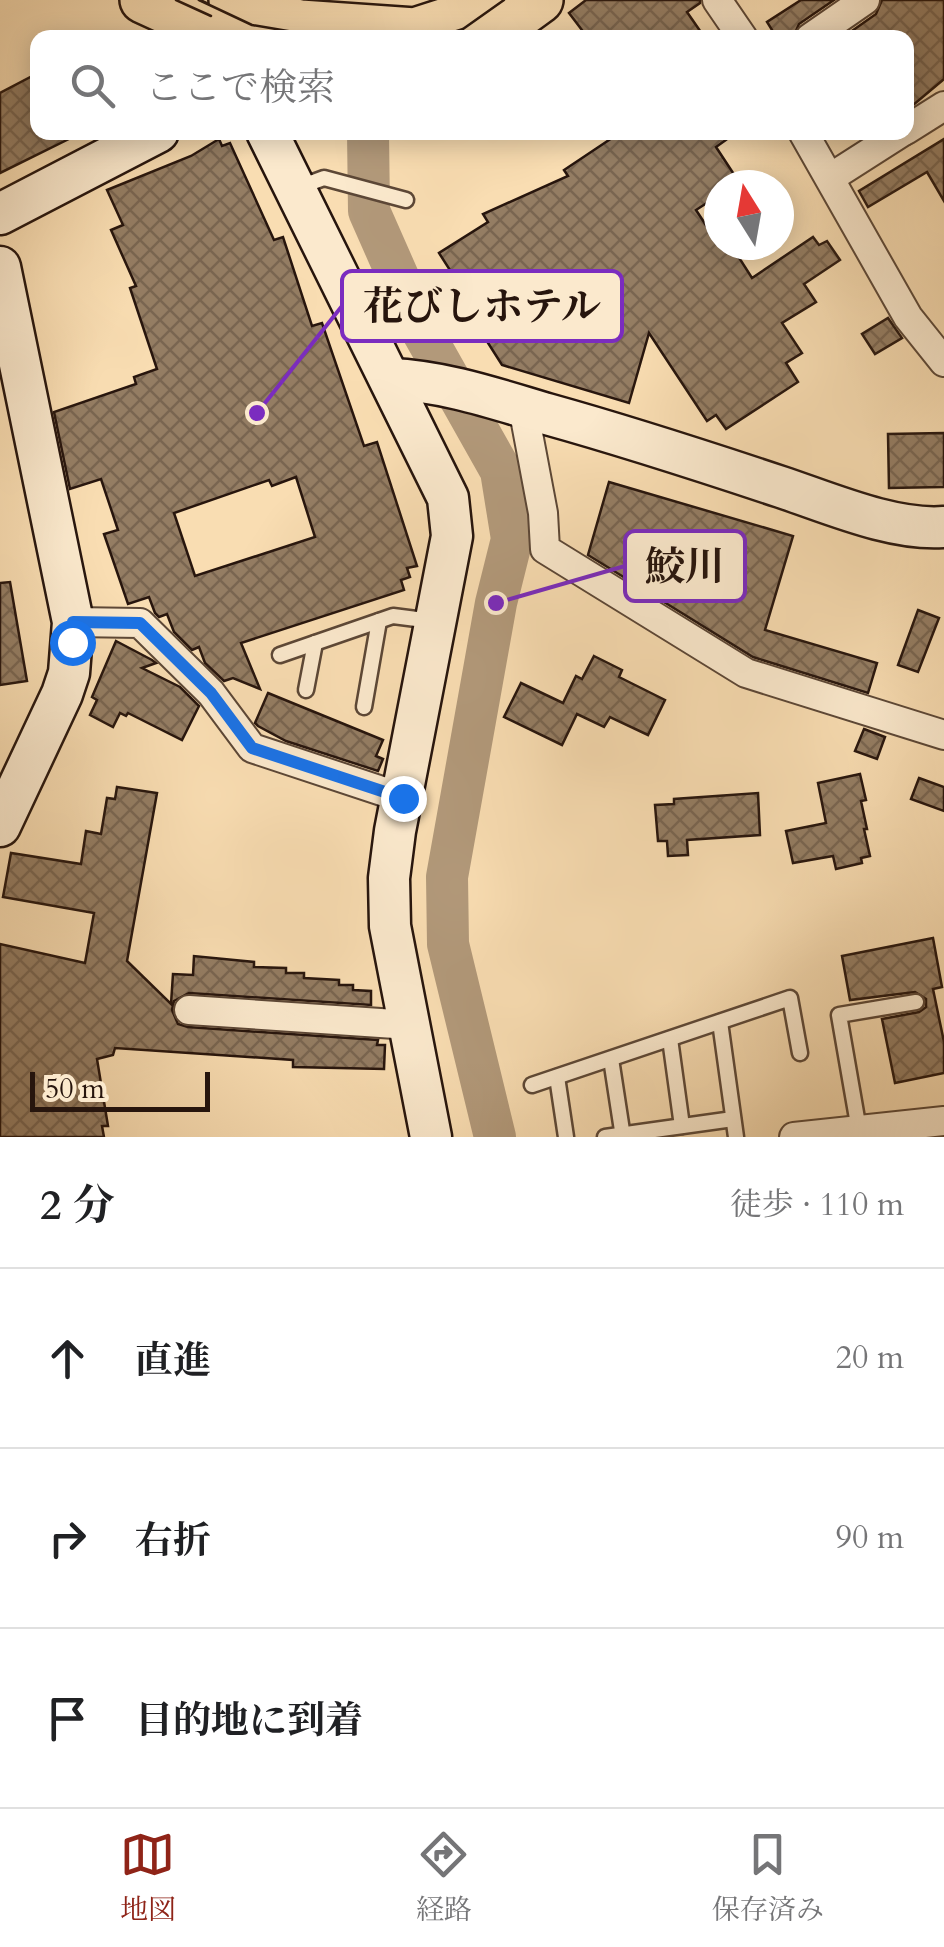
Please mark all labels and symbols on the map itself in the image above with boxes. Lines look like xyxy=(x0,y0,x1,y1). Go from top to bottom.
north arrow xyxy=(704,170,794,260)
callout: 花びしホテル xyxy=(342,271,622,341)
text: 花びしホテル xyxy=(363,280,601,335)
callout: 鮫川 xyxy=(625,531,745,601)
text: 鮫川 xyxy=(645,540,725,595)
route start xyxy=(50,620,96,666)
route end xyxy=(381,776,427,822)
scale bar xyxy=(30,1067,210,1112)

